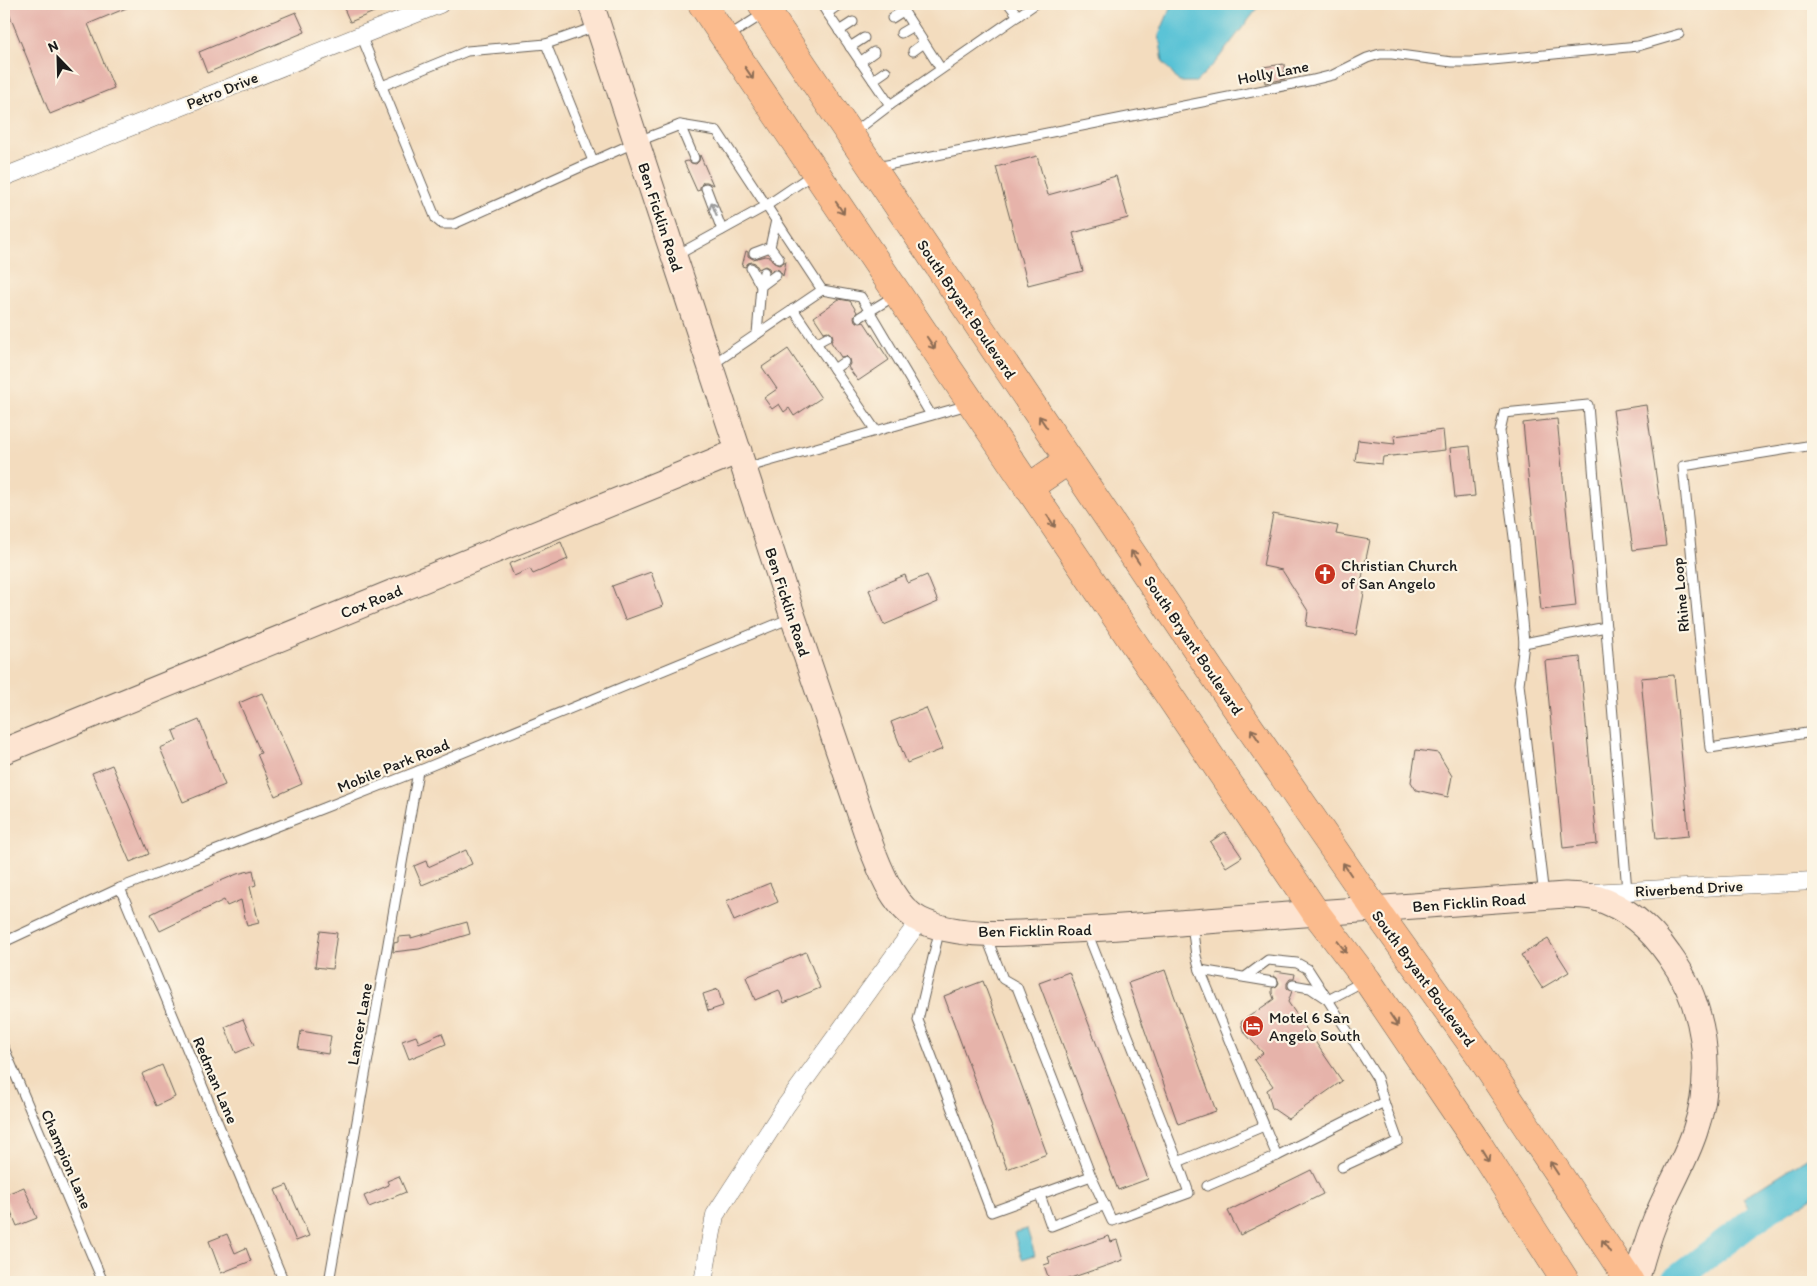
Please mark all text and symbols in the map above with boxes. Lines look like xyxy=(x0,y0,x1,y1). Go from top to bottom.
north arrow xyxy=(32,32,82,82)
text: N xyxy=(45,37,61,56)
street label: Holly Lane xyxy=(1236,56,1311,89)
one-way arrow xyxy=(744,66,754,80)
street label: Petro Drive xyxy=(184,67,261,113)
street label: Ben Ficklin Road xyxy=(634,160,687,274)
one-way arrow xyxy=(835,201,845,215)
one-way arrow xyxy=(709,202,718,217)
street label: South Bryant Boulevard xyxy=(913,236,1020,383)
one-way arrow xyxy=(926,335,936,349)
one-way arrow xyxy=(1038,416,1048,430)
one-way arrow xyxy=(1045,514,1056,528)
street label: Ben Ficklin Road xyxy=(761,545,814,659)
one-way arrow xyxy=(1129,550,1140,564)
place label: Christian Church of San Angelo xyxy=(1341,556,1458,593)
street label: Rhine Loop xyxy=(1668,557,1693,633)
church icon: Christian Church of San Angelo xyxy=(1313,562,1337,586)
street label: South Bryant Boulevard xyxy=(1140,572,1247,719)
street label: Cox Road xyxy=(338,580,405,622)
one-way arrow xyxy=(1250,728,1260,742)
street label: Mobile Park Road xyxy=(334,734,452,797)
one-way arrow xyxy=(1342,862,1352,876)
street label: Riverbend Drive xyxy=(1635,876,1744,901)
street label: Ben Ficklin Road xyxy=(1412,889,1527,916)
street label: South Bryant Boulevard xyxy=(1368,906,1480,1050)
street label: Ben Ficklin Road xyxy=(978,920,1092,941)
one-way arrow xyxy=(1336,940,1347,953)
street label: Lancer Lane xyxy=(343,981,376,1067)
place label: Motel 6 San Angelo South xyxy=(1269,1008,1360,1045)
one-way arrow xyxy=(1389,1013,1399,1027)
hotel icon: Motel 6 San Angelo South xyxy=(1241,1014,1265,1038)
street label: Redman Lane xyxy=(189,1034,242,1126)
street label: Champion Lane xyxy=(37,1107,96,1212)
one-way arrow xyxy=(1481,1147,1491,1161)
one-way arrow xyxy=(1549,1161,1559,1175)
one-way arrow xyxy=(1600,1239,1610,1253)

